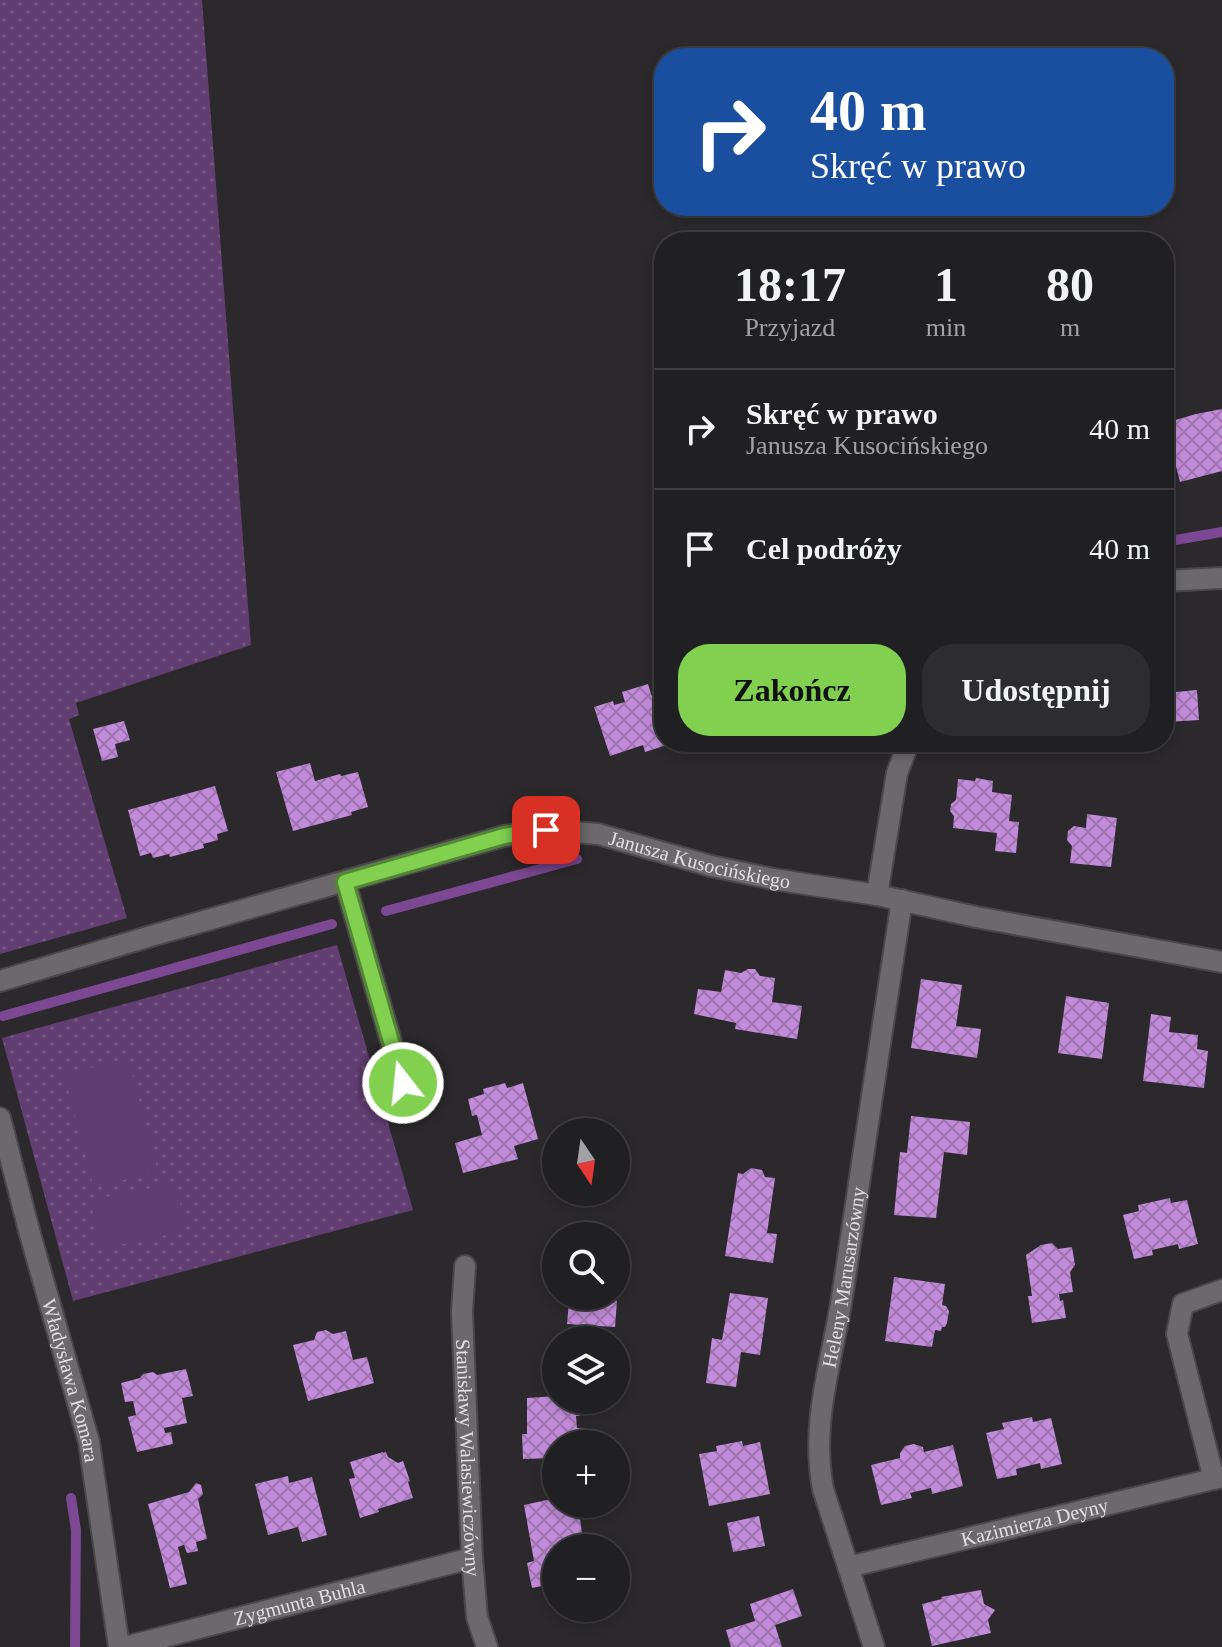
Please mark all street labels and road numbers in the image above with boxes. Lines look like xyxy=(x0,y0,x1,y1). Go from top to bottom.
street label: Janusza Kusocińskiego xyxy=(606,827,792,893)
street label: Heleny Marusarzówny xyxy=(818,1185,870,1370)
street label: Władysława Komara xyxy=(38,1296,103,1464)
street label: Stanisławy Walasiewiczówny xyxy=(452,1339,485,1577)
street label: Kazimierza Deyny xyxy=(959,1494,1111,1550)
street label: Zygmunta Buhla xyxy=(231,1575,368,1630)

